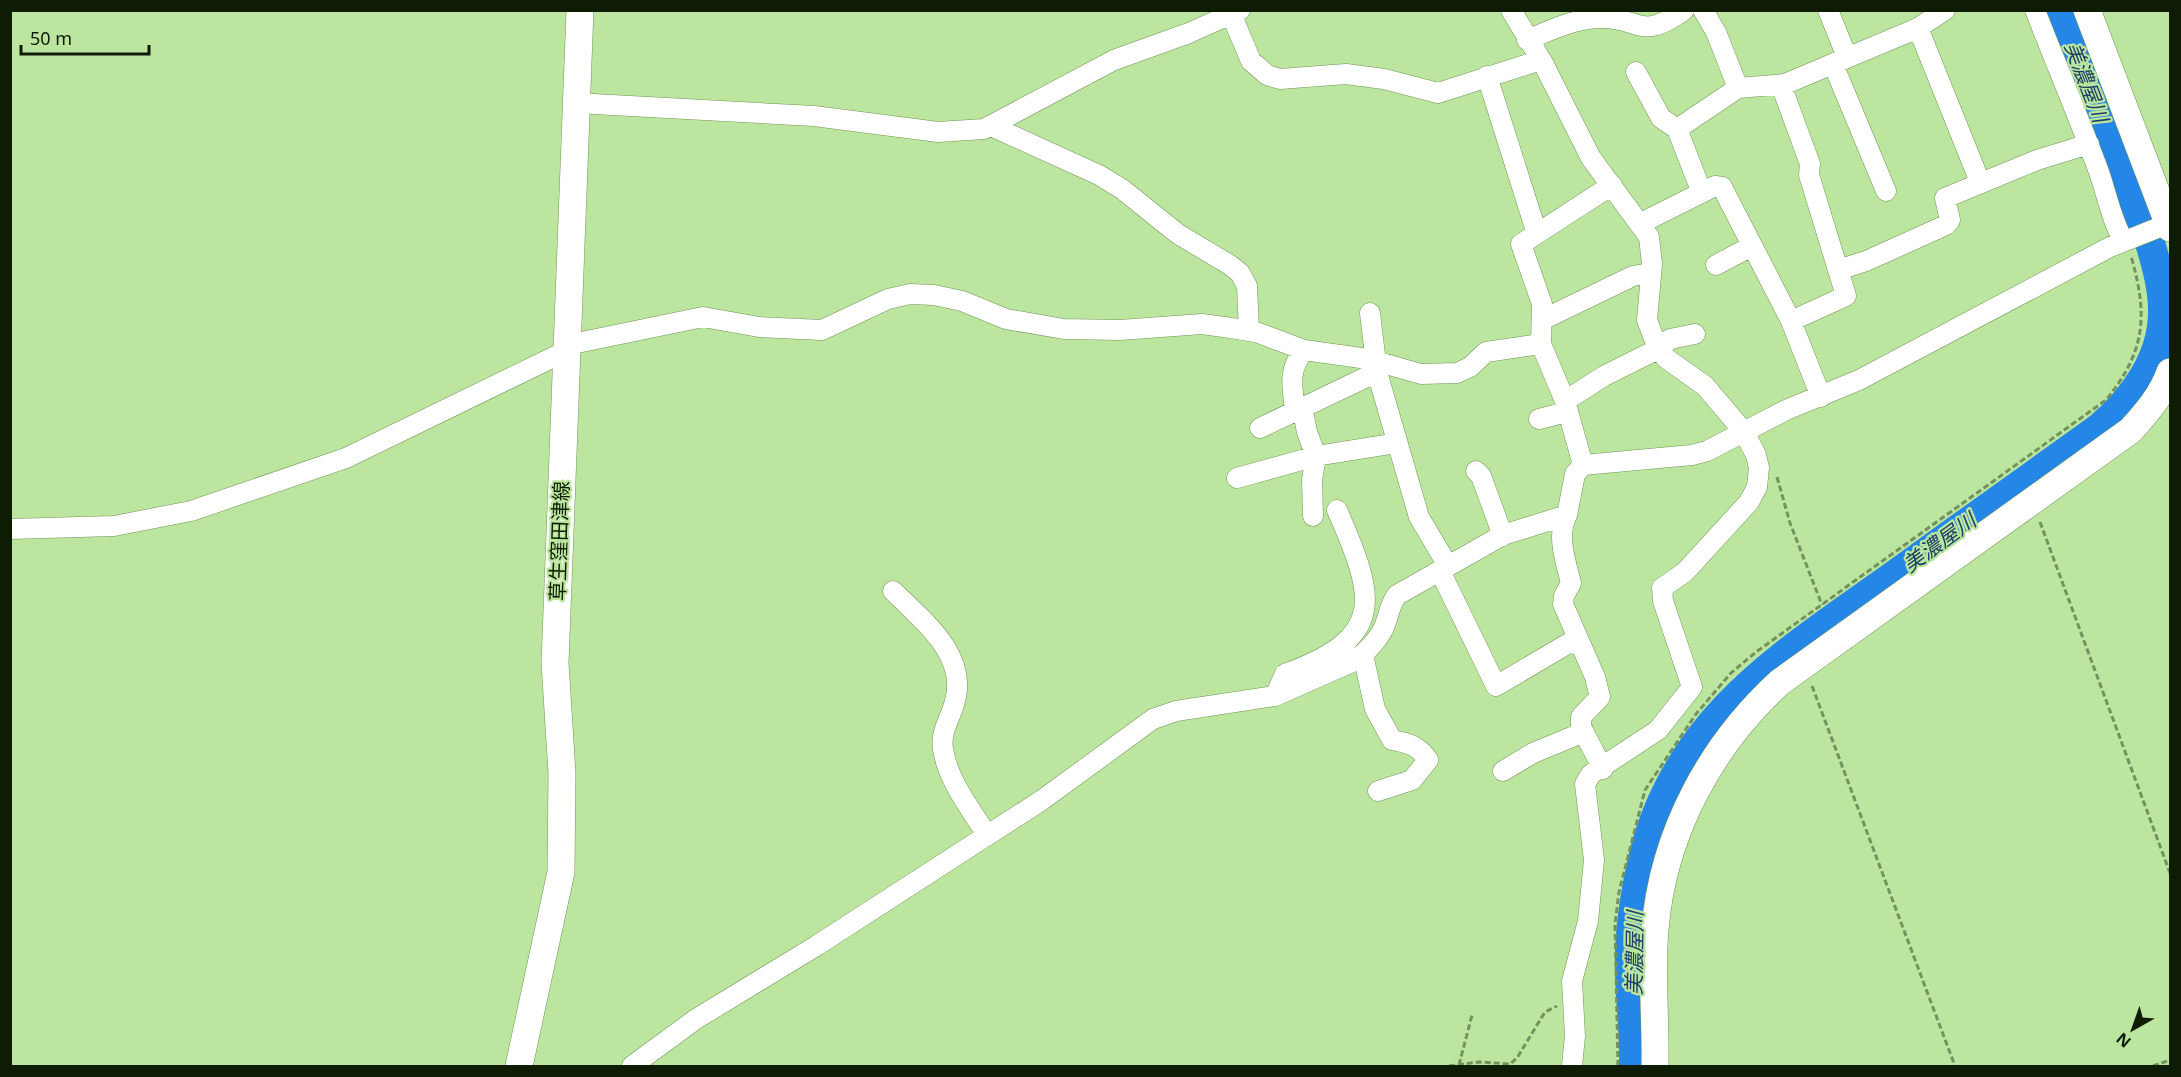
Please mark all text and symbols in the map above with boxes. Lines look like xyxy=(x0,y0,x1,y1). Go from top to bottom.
scale bar xyxy=(21,18,148,56)
text: 50 m xyxy=(30,26,72,50)
water label: 美濃屋川 xyxy=(2059,38,2116,128)
street label: 草生窪田津線 xyxy=(543,481,575,601)
water label: 美濃屋川 xyxy=(1897,505,1983,578)
water label: 美濃屋川 xyxy=(1619,909,1649,995)
north arrow xyxy=(2103,999,2163,1059)
text: N xyxy=(2111,1028,2135,1053)

